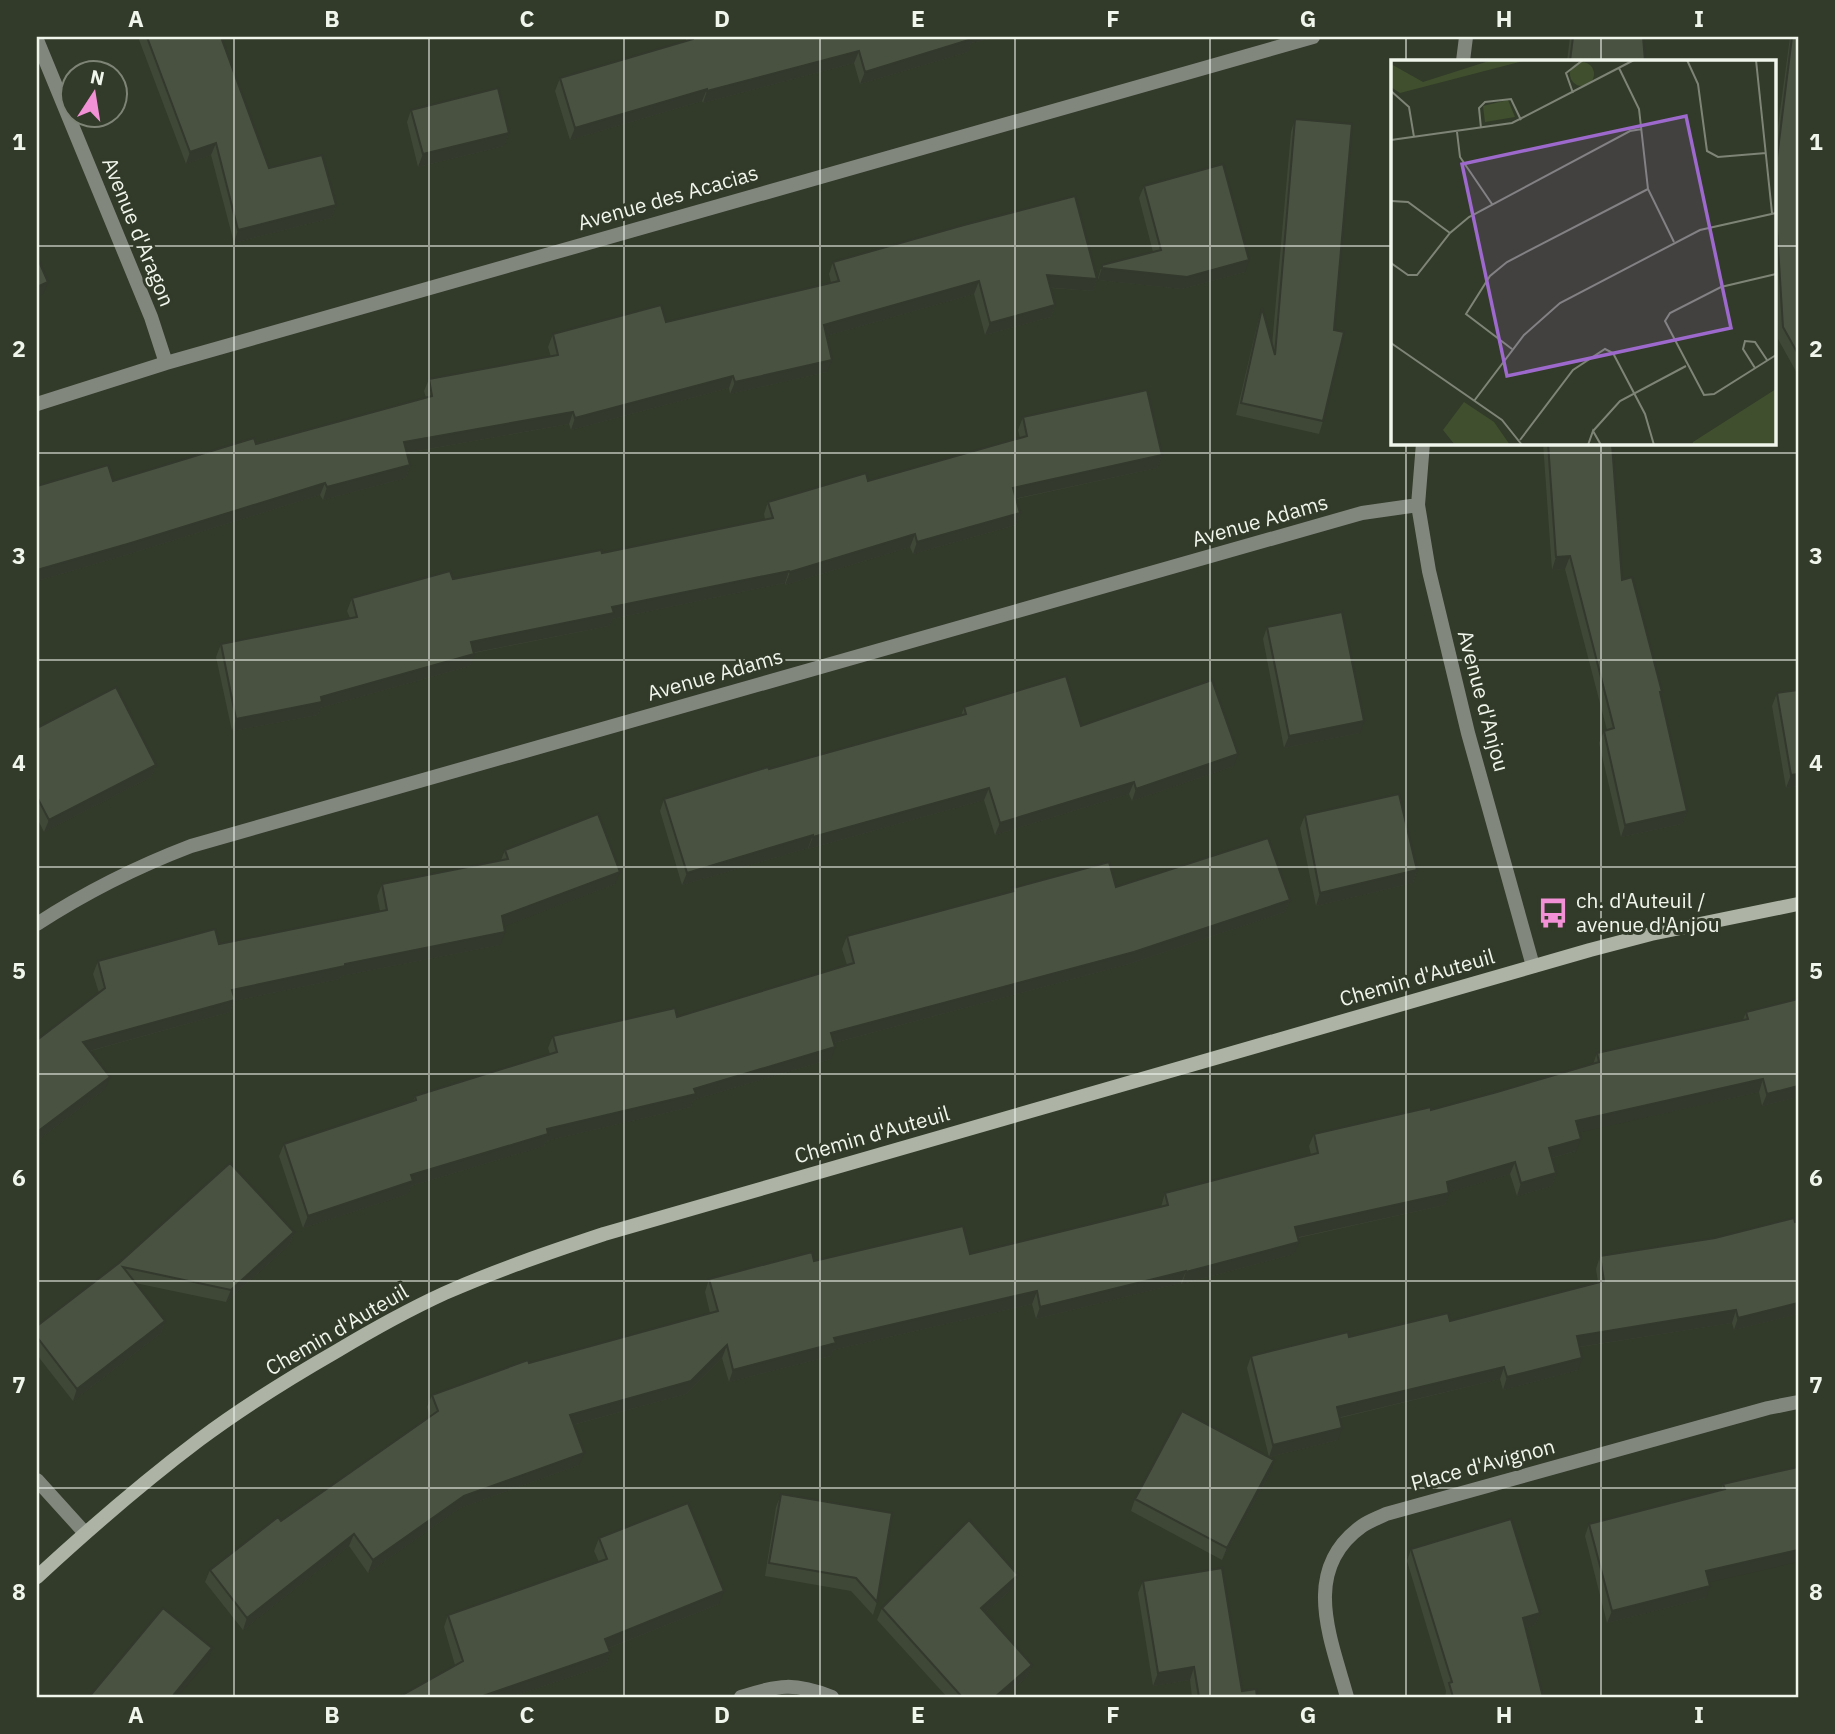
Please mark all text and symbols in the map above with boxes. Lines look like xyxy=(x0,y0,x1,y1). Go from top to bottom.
text: A xyxy=(128,3,144,33)
text: B xyxy=(324,3,340,33)
text: C xyxy=(520,3,535,33)
text: D xyxy=(714,3,730,33)
text: E xyxy=(911,3,925,33)
text: F xyxy=(1106,3,1120,33)
text: G xyxy=(1300,3,1316,33)
text: H xyxy=(1496,3,1512,33)
text: I xyxy=(1694,3,1704,33)
north arrow xyxy=(60,60,130,130)
inset map xyxy=(1391,60,1776,444)
text: N xyxy=(88,64,107,91)
text: 1 xyxy=(12,126,26,156)
text: 1 xyxy=(1809,126,1823,156)
street label: Avenue d'Aragon xyxy=(96,153,182,310)
street label: Avenue des Acacias xyxy=(574,158,761,236)
text: 2 xyxy=(12,333,26,363)
text: 2 xyxy=(1809,333,1823,363)
street label: Avenue Adams xyxy=(1188,487,1331,553)
text: 3 xyxy=(12,540,26,570)
text: 3 xyxy=(1809,540,1823,570)
street label: Avenue d'Anjou xyxy=(1452,627,1516,775)
street label: Avenue Adams xyxy=(643,641,786,707)
text: 4 xyxy=(12,747,26,777)
text: 4 xyxy=(1809,747,1823,777)
place label: ch. d'Auteuil / avenue d'Anjou xyxy=(1576,886,1720,938)
bus stop icon: ch. d'Auteuil / avenue d'Anjou xyxy=(1536,896,1570,930)
street label: Chemin d'Auteuil xyxy=(1336,941,1498,1013)
text: 5 xyxy=(12,955,26,985)
text: 5 xyxy=(1809,955,1823,985)
street label: Chemin d'Auteuil xyxy=(791,1098,953,1170)
text: 6 xyxy=(12,1162,26,1192)
text: 6 xyxy=(1809,1162,1823,1192)
street label: Chemin d'Auteuil xyxy=(260,1277,413,1381)
text: 7 xyxy=(12,1369,26,1399)
text: 7 xyxy=(1809,1369,1823,1399)
street label: Place d'Avignon xyxy=(1408,1431,1558,1497)
text: 8 xyxy=(12,1576,26,1606)
text: 8 xyxy=(1809,1576,1823,1606)
text: A xyxy=(128,1699,144,1729)
text: B xyxy=(324,1699,340,1729)
text: C xyxy=(520,1699,535,1729)
text: D xyxy=(714,1699,730,1729)
text: E xyxy=(911,1699,925,1729)
text: F xyxy=(1106,1699,1120,1729)
text: G xyxy=(1300,1699,1316,1729)
text: H xyxy=(1496,1699,1512,1729)
text: I xyxy=(1694,1699,1704,1729)

